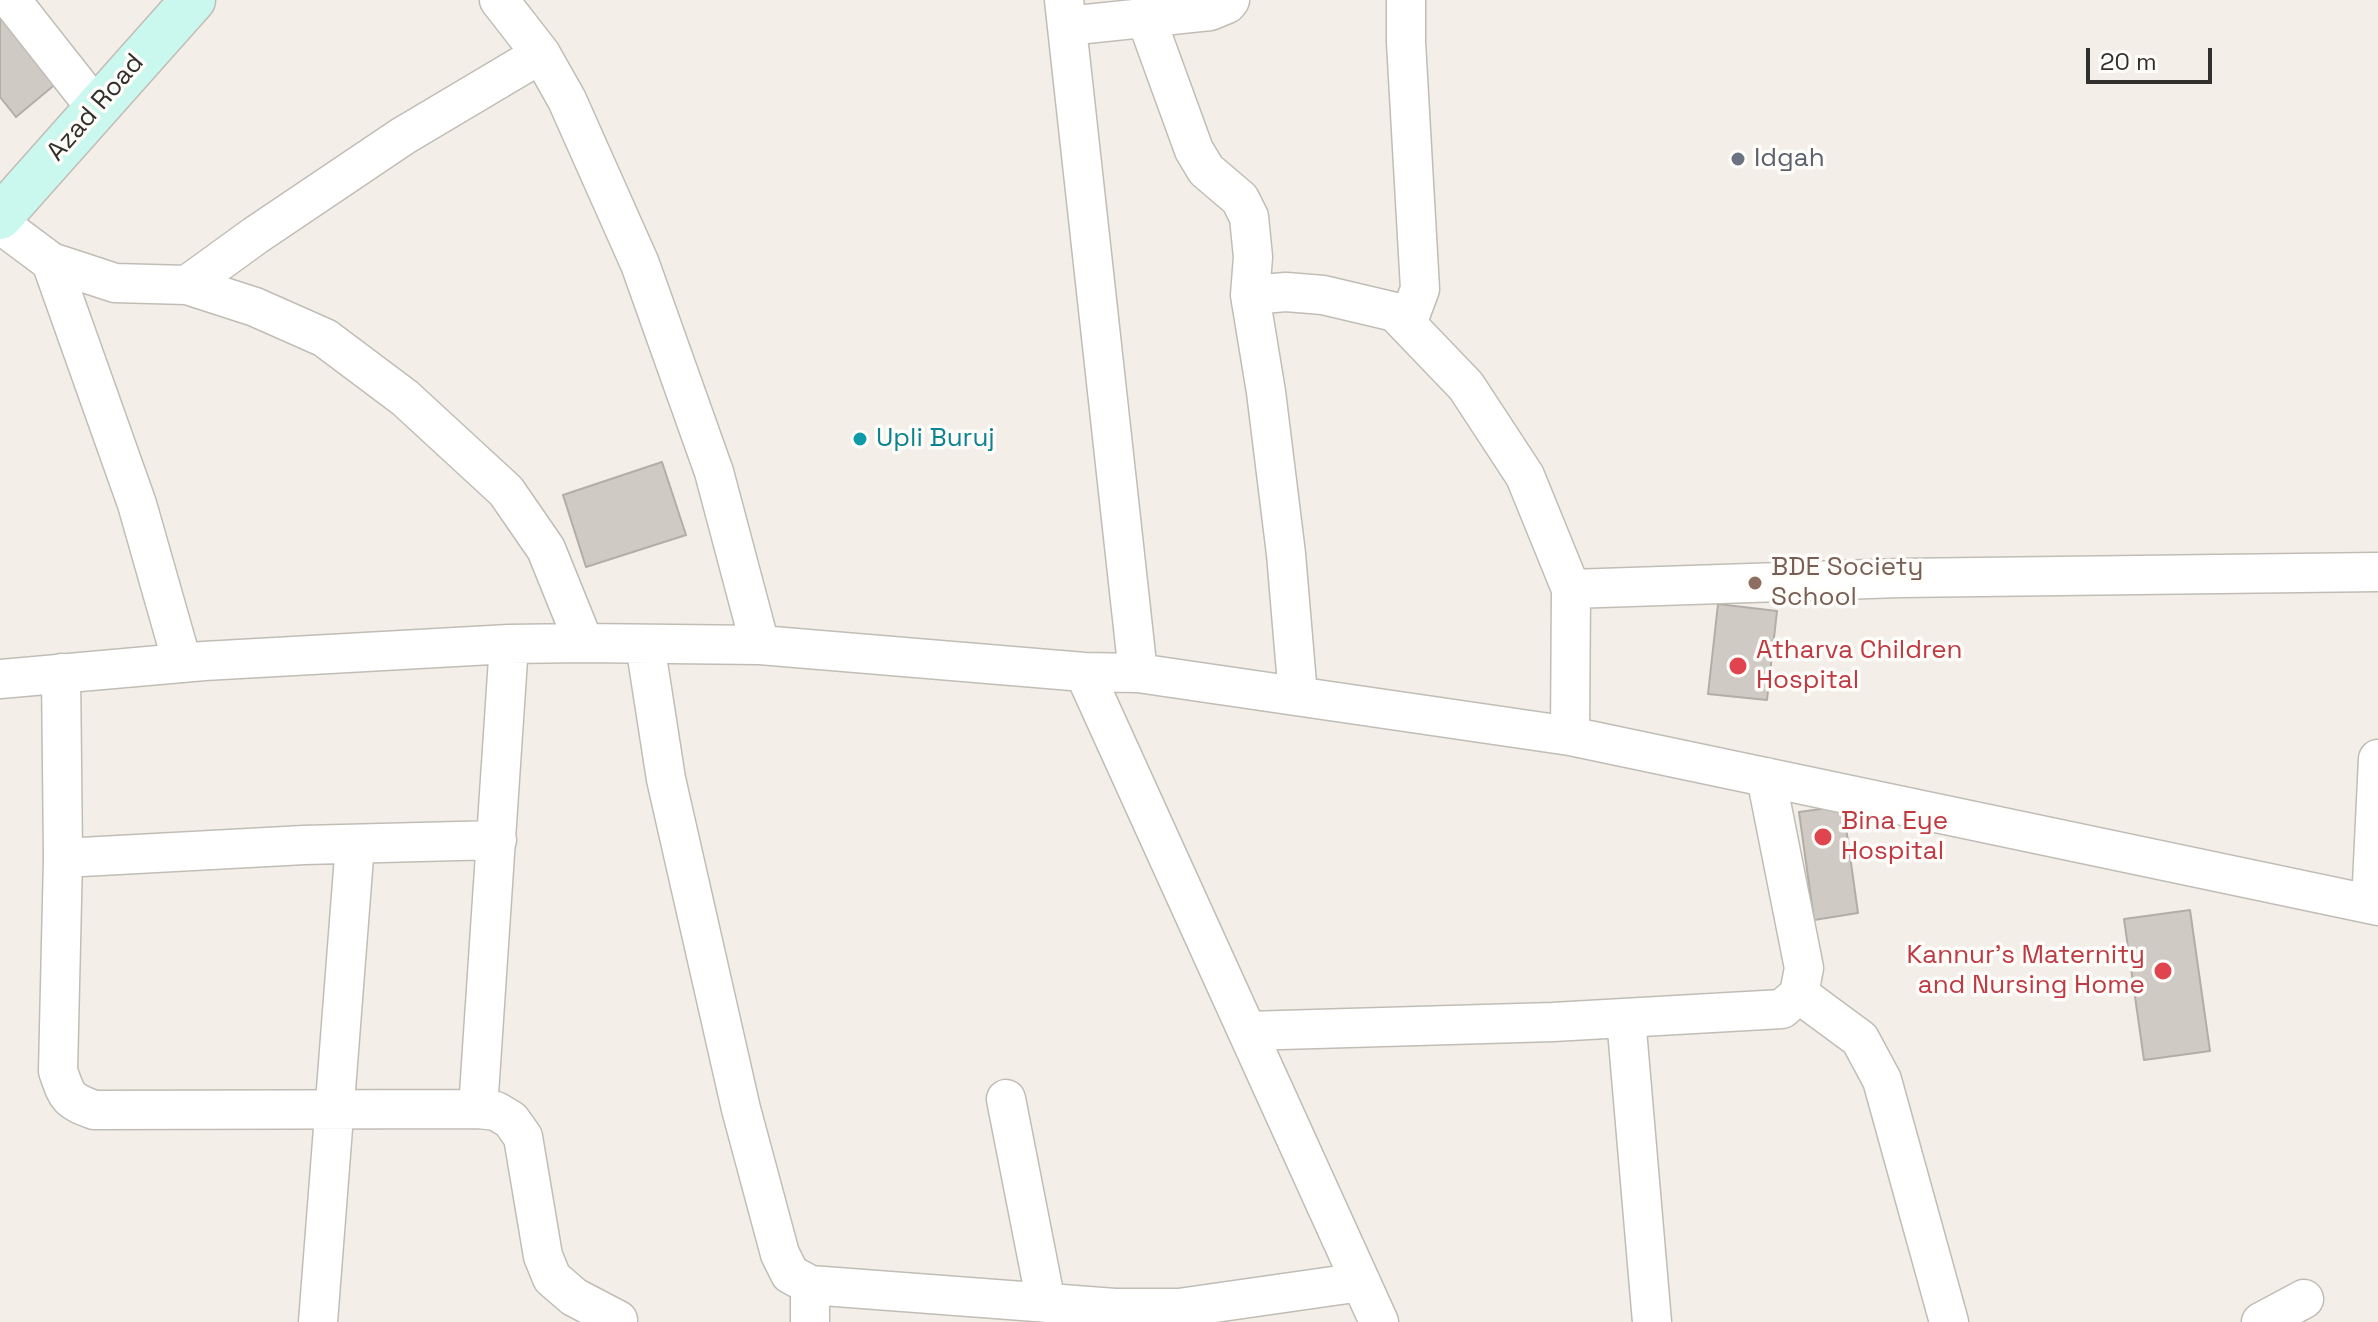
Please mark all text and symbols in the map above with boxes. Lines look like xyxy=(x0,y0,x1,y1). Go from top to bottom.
scale bar xyxy=(2090,32,2216,82)
text: 20 m xyxy=(2100,46,2157,77)
street label: Azad Road xyxy=(41,48,151,168)
place label: Idgah xyxy=(1754,143,1825,175)
marker: Idgah xyxy=(1729,150,1747,168)
place label: Upli Buruj xyxy=(876,423,995,455)
marker: Upli Buruj xyxy=(851,430,869,448)
place label: BDE Society School xyxy=(1771,552,1923,614)
marker: BDE Society School xyxy=(1746,574,1764,592)
place label: Atharva Children Hospital xyxy=(1756,635,1963,696)
marker: Atharva Children Hospital xyxy=(1727,655,1749,677)
place label: Bina Eye Hospital xyxy=(1841,806,1948,868)
marker: Bina Eye Hospital xyxy=(1812,826,1834,848)
place label: Kannur's Maternity and Nursing Home xyxy=(1907,940,2145,1002)
marker: Kannur's Maternity and Nursing Home xyxy=(2152,960,2174,982)

